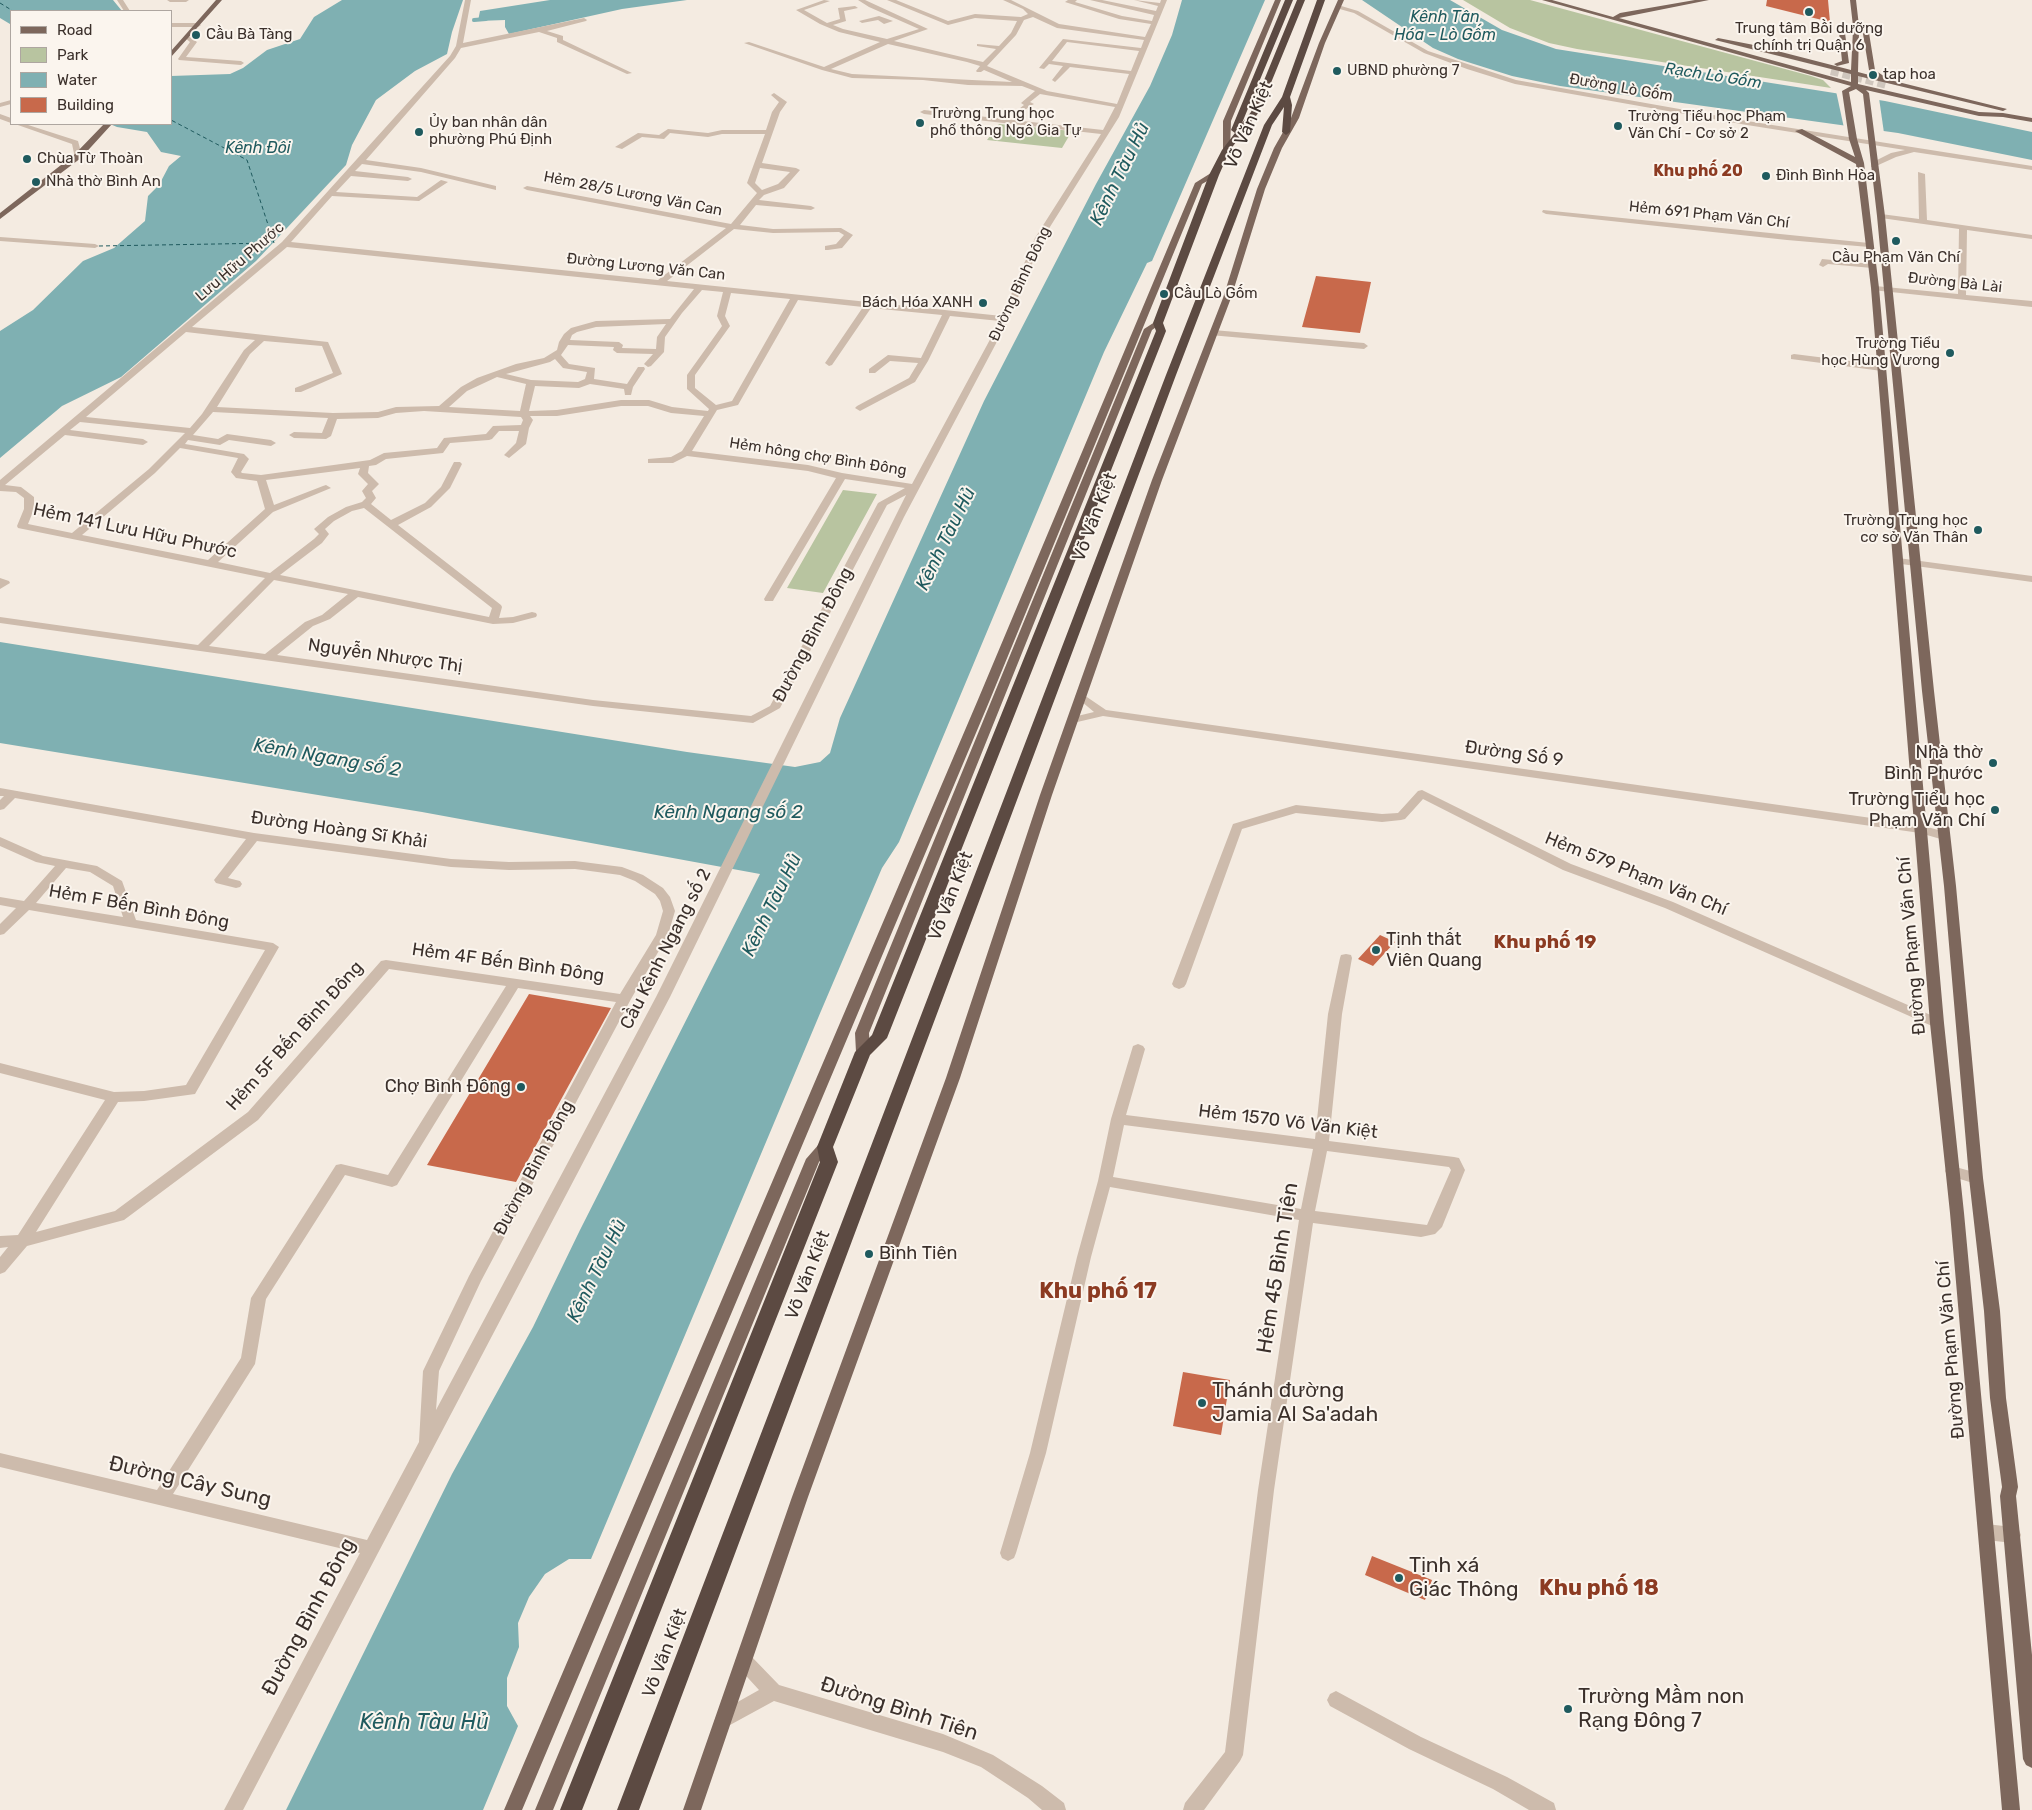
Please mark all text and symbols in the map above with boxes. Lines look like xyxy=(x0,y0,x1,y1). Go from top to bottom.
marker: Trung tâm Bồi dưỡng chính trị Quận 6 xyxy=(1803,6,1815,18)
water label: Kênh Tân Hóa - Lò Gốm xyxy=(1394,7,1496,45)
legend xyxy=(10,10,172,125)
place label: Trung tâm Bồi dưỡng chính trị Quận 6 xyxy=(1735,20,1883,55)
text: Road xyxy=(57,21,93,39)
place label: Cầu Bà Tàng xyxy=(206,26,293,44)
marker: Cầu Bà Tàng xyxy=(190,29,202,41)
text: Park xyxy=(57,46,88,64)
water label: Rạch Lò Gốm xyxy=(1663,59,1763,93)
place label: UBND phường 7 xyxy=(1347,62,1459,80)
marker: UBND phường 7 xyxy=(1331,65,1343,77)
place label: tap hoa xyxy=(1883,66,1936,84)
marker: tap hoa xyxy=(1867,69,1879,81)
street label: Đường Lò Gốm xyxy=(1568,70,1674,106)
text: Water xyxy=(57,71,97,89)
street label: Võ Văn Kiệt xyxy=(1220,78,1278,172)
text: Building xyxy=(57,96,114,114)
place label: Trường Trung học phổ thông Ngô Gia Tự xyxy=(930,105,1082,140)
place label: Trường Tiểu học Phạm Văn Chí - Cơ sở 2 xyxy=(1628,108,1786,143)
place label: Ủy ban nhân dân phường Phú Định xyxy=(429,114,552,149)
marker: Trường Trung học phổ thông Ngô Gia Tự xyxy=(914,117,926,129)
water label: Kênh Tàu Hủ xyxy=(1085,119,1155,229)
marker: Trường Tiểu học Phạm Văn Chí - Cơ sở 2 xyxy=(1612,120,1624,132)
marker: Ủy ban nhân dân phường Phú Định xyxy=(413,126,425,138)
water label: Kênh Đôi xyxy=(225,138,291,158)
place label: Chùa Từ Thoàn xyxy=(37,150,143,168)
marker: Chùa Từ Thoàn xyxy=(21,153,33,165)
district label: Khu phố 20 xyxy=(1653,161,1743,181)
place label: Đình Bình Hòa xyxy=(1776,167,1875,185)
street label: Hẻm 28/5 Lương Văn Can xyxy=(542,168,724,220)
marker: Đình Bình Hòa xyxy=(1760,170,1772,182)
place label: Nhà thờ Bình An xyxy=(46,173,161,191)
marker: Nhà thờ Bình An xyxy=(30,176,42,188)
street label: Hẻm 691 Phạm Văn Chí xyxy=(1628,198,1790,232)
street label: Lưu Hữu Phước xyxy=(192,219,288,305)
street label: Đường Bình Đông xyxy=(985,224,1055,344)
marker: Cầu Phạm Văn Chí xyxy=(1890,235,1902,247)
place label: Cầu Phạm Văn Chí xyxy=(1832,249,1960,267)
street label: Đường Lương Văn Can xyxy=(566,250,726,284)
street label: Đường Bà Lài xyxy=(1907,269,2003,297)
place label: Cầu Lò Gốm xyxy=(1174,285,1258,303)
marker: Cầu Lò Gốm xyxy=(1158,288,1170,300)
place label: Bách Hóa XANH xyxy=(862,294,973,312)
marker: Bách Hóa XANH xyxy=(977,297,989,309)
place label: Trường Tiểu học Hùng Vương xyxy=(1821,335,1940,370)
marker: Trường Tiểu học Hùng Vương xyxy=(1944,347,1956,359)
street label: Hẻm hông chợ Bình Đông xyxy=(728,434,908,480)
street label: Võ Văn Kiệt xyxy=(1068,469,1122,565)
water label: Kênh Tàu Hủ xyxy=(911,484,981,594)
street label: Hẻm 141 Lưu Hữu Phước xyxy=(31,499,239,563)
place label: Trường Trung học cơ sở Văn Thân xyxy=(1844,512,1968,547)
marker: Trường Trung học cơ sở Văn Thân xyxy=(1972,524,1984,536)
street label: Đường Bình Đông xyxy=(768,564,858,706)
street label: Nguyễn Nhược Thị xyxy=(306,634,464,678)
water label: Kênh Ngang số 2 xyxy=(252,734,402,782)
street label: Đường Số 9 xyxy=(1463,736,1565,772)
place label: Nhà thờ Bình Phước xyxy=(1884,742,1983,784)
marker: Nhà thờ Bình Phước xyxy=(1987,757,1999,769)
place label: Trường Tiểu học Phạm Văn Chí xyxy=(1848,789,1985,832)
water label: Kênh Ngang số 2 xyxy=(654,802,802,824)
marker: Trường Tiểu học Phạm Văn Chí xyxy=(1989,804,2001,816)
street label: Đường Hoàng Sĩ Khải xyxy=(249,807,429,853)
street label: Hẻm 579 Phạm Văn Chí xyxy=(1542,828,1730,920)
street label: Võ Văn Kiệt xyxy=(924,848,978,944)
water label: Kênh Tàu Hủ xyxy=(737,850,807,960)
street label: Đường Phạm Văn Chí xyxy=(1893,856,1931,1036)
street label: Cầu Kênh Ngang số 2 xyxy=(616,865,716,1033)
street label: Hẻm F Bến Bình Đông xyxy=(47,880,231,934)
place label: Tịnh thất Viên Quang xyxy=(1386,929,1482,972)
district label: Khu phố 19 xyxy=(1494,932,1596,954)
street label: Hẻm 4F Bến Bình Đông xyxy=(410,939,606,987)
marker: Tịnh thất Viên Quang xyxy=(1370,944,1382,956)
street label: Hẻm 5F Bến Bình Đông xyxy=(222,957,368,1115)
place label: Chợ Bình Đông xyxy=(385,1076,511,1098)
marker: Chợ Bình Đông xyxy=(515,1081,527,1093)
street label: Đường Bình Đông xyxy=(489,1097,579,1239)
street label: Hẻm 1570 Võ Văn Kiệt xyxy=(1197,1100,1379,1144)
street label: Hẻm 45 Bình Tiên xyxy=(1252,1181,1304,1355)
water label: Kênh Tàu Hủ xyxy=(562,1216,632,1326)
street label: Võ Văn Kiệt xyxy=(781,1227,835,1323)
place label: Bình Tiên xyxy=(879,1243,957,1265)
marker: Bình Tiên xyxy=(863,1248,875,1260)
street label: Đường Phạm Văn Chí xyxy=(1932,1260,1970,1440)
district label: Khu phố 17 xyxy=(1039,1279,1157,1305)
place label: Thánh đường Jamia Al Sa'adah xyxy=(1212,1378,1378,1428)
marker: Thánh đường Jamia Al Sa'adah xyxy=(1196,1397,1208,1409)
street label: Đường Cây Sung xyxy=(106,1451,274,1513)
street label: Đường Bình Đông xyxy=(257,1534,361,1700)
place label: Tịnh xá Giác Thông xyxy=(1409,1553,1519,1603)
marker: Tịnh xá Giác Thông xyxy=(1393,1572,1405,1584)
district label: Khu phố 18 xyxy=(1539,1576,1659,1602)
street label: Võ Văn Kiệt xyxy=(638,1605,692,1701)
street label: Đường Bình Tiên xyxy=(817,1672,981,1746)
place label: Trường Mầm non Rạng Đông 7 xyxy=(1578,1684,1744,1734)
marker: Trường Mầm non Rạng Đông 7 xyxy=(1562,1703,1574,1715)
water label: Kênh Tàu Hủ xyxy=(360,1710,488,1736)

